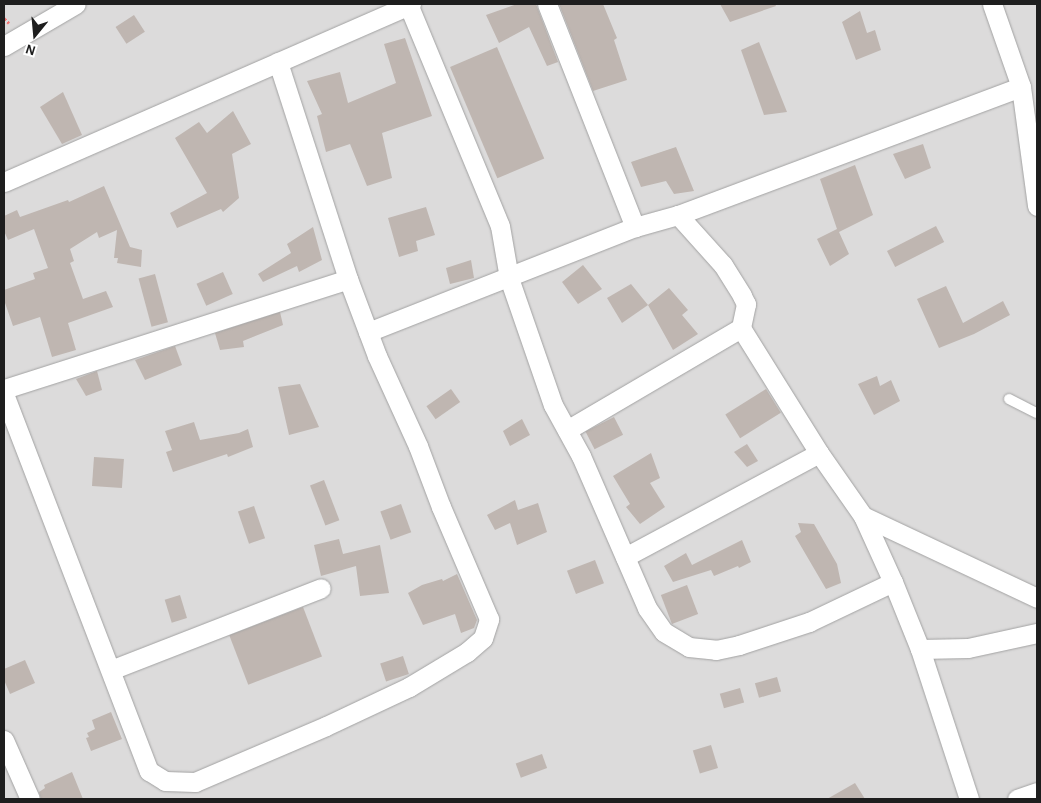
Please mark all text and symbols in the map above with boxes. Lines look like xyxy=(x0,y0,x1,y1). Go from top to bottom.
north arrow xyxy=(10,10,60,60)
text: N xyxy=(24,41,37,57)

